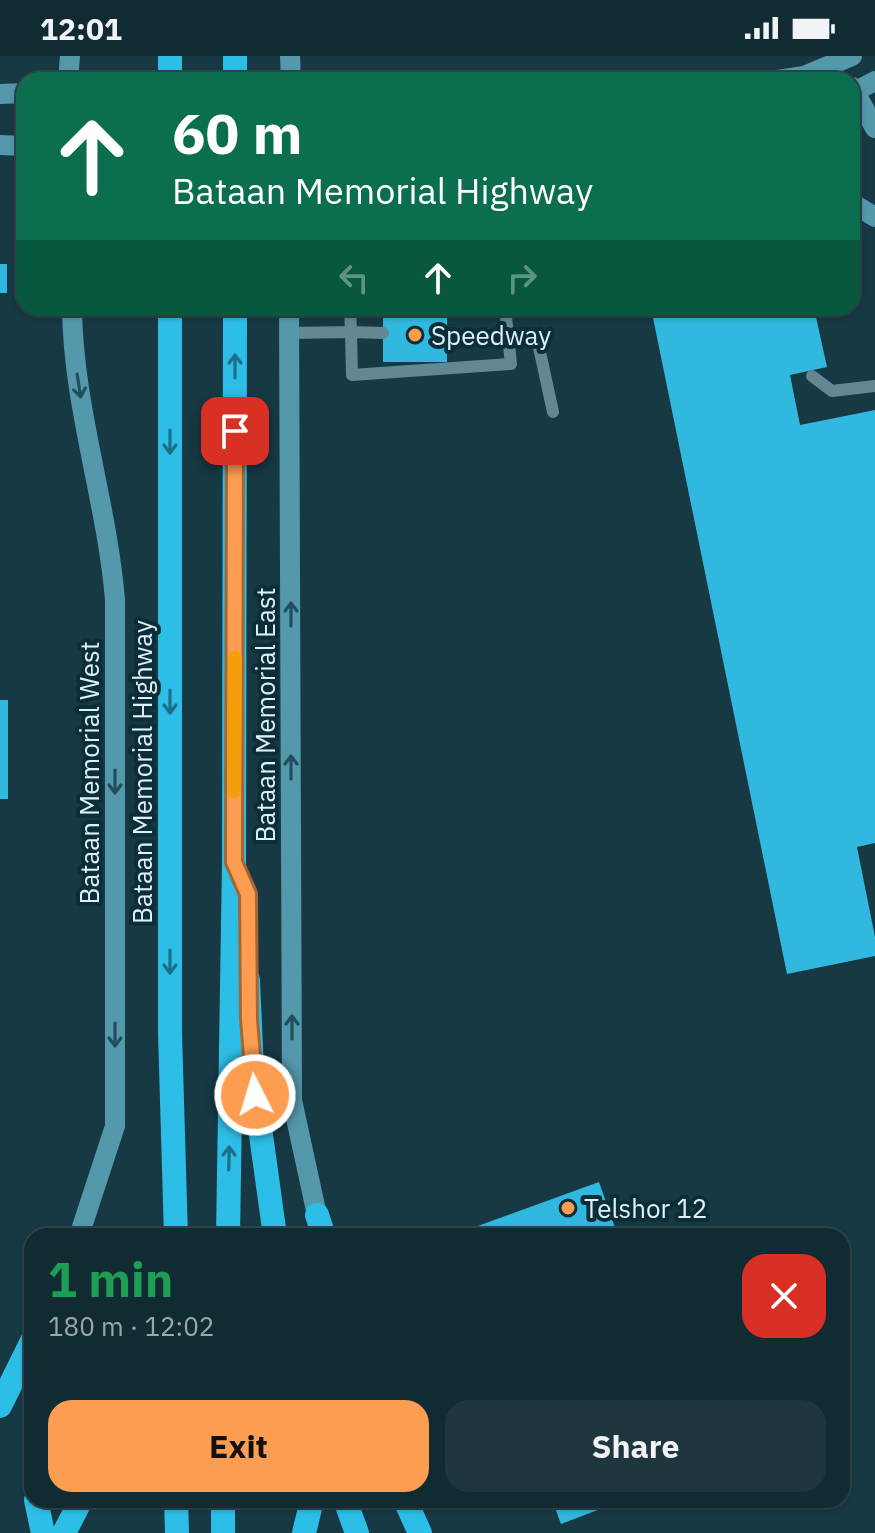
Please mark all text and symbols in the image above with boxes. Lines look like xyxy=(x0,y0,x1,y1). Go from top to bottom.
text: 12:01 xyxy=(40,9,122,48)
text: 60 m xyxy=(172,97,302,169)
icon: ahead xyxy=(40,104,144,208)
text: Bataan Memorial Highway xyxy=(172,167,593,214)
icon: left xyxy=(332,256,376,300)
icon: ahead xyxy=(416,256,460,300)
icon: right xyxy=(500,256,544,300)
place label: Speedway xyxy=(431,318,551,352)
marker: Speedway xyxy=(406,326,424,344)
one-way arrow xyxy=(227,353,243,380)
one-way arrow xyxy=(72,372,87,398)
pin xyxy=(201,397,269,465)
icon: arrive xyxy=(213,409,257,453)
one-way arrow xyxy=(162,428,178,455)
street label: Bataan Memorial East xyxy=(248,587,282,843)
one-way arrow xyxy=(283,601,298,628)
street label: Bataan Memorial Highway xyxy=(125,620,159,924)
street label: Bataan Memorial West xyxy=(72,641,106,905)
one-way arrow xyxy=(162,688,178,715)
one-way arrow xyxy=(283,754,299,781)
one-way arrow xyxy=(107,768,123,795)
one-way arrow xyxy=(162,948,178,975)
one-way arrow xyxy=(284,1014,300,1041)
one-way arrow xyxy=(107,1021,123,1048)
position arrow xyxy=(213,1053,297,1137)
one-way arrow xyxy=(221,1145,237,1172)
place label: Telshor 12 xyxy=(584,1191,707,1225)
marker: Telshor 12 xyxy=(559,1199,577,1217)
text: 1 min xyxy=(48,1248,173,1310)
button: close xyxy=(742,1254,826,1338)
text: 180 m · 12:02 xyxy=(48,1309,214,1343)
button: Exit xyxy=(48,1400,429,1492)
button: Share xyxy=(445,1400,826,1492)

